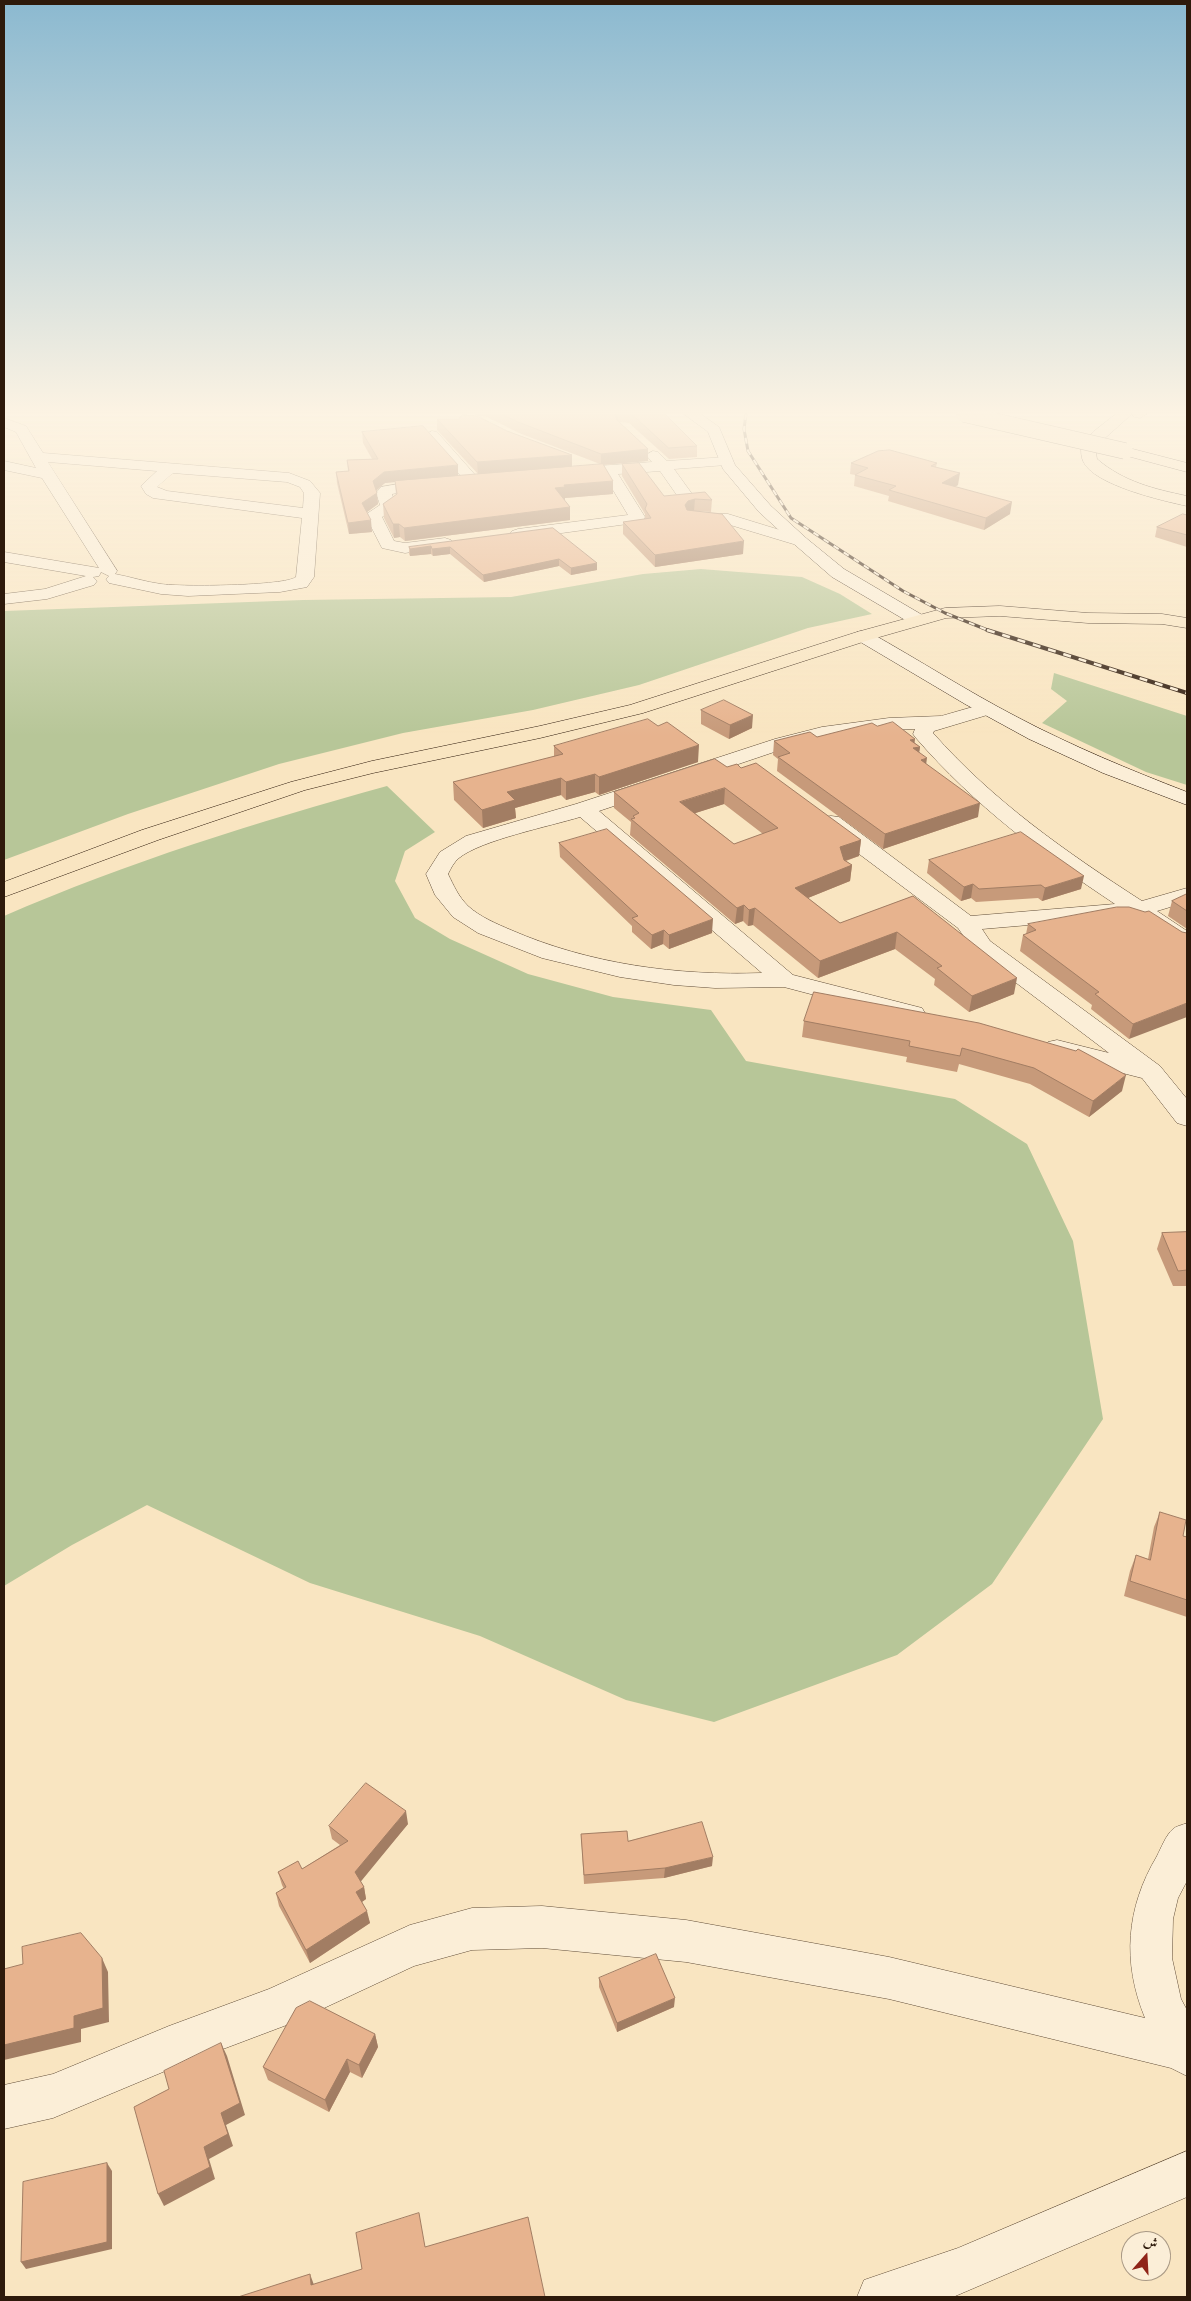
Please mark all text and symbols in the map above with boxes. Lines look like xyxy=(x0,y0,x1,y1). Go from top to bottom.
north arrow xyxy=(1121,2231,1171,2281)
text: ش xyxy=(1141,2232,1160,2253)

